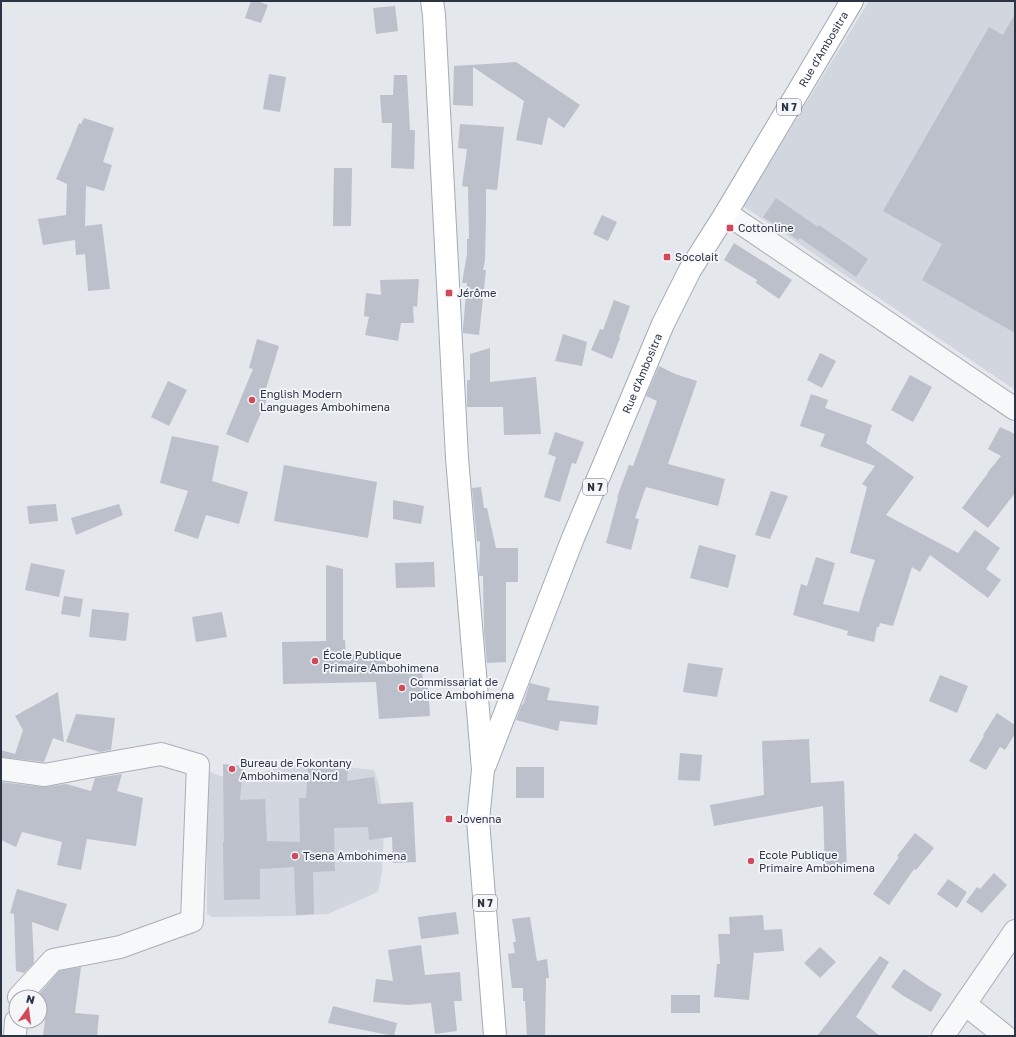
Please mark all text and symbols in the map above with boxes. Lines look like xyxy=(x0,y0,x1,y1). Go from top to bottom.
street label: Rue d'Ambositra xyxy=(796,9,850,89)
road number: N 7 xyxy=(777,99,801,115)
place label: Cottonline xyxy=(738,221,794,234)
marker: Cottonline xyxy=(725,223,735,233)
place label: Socolait xyxy=(675,250,718,263)
marker: Socolait xyxy=(662,252,672,262)
place label: Jérôme xyxy=(457,286,496,299)
marker: Jérôme xyxy=(444,288,454,298)
street label: Rue d'Ambositra xyxy=(619,331,664,415)
place label: English Modern Languages Ambohimena xyxy=(260,387,390,413)
marker: English Modern Languages Ambohimena xyxy=(247,395,257,405)
road number: N 7 xyxy=(583,479,607,495)
place label: École Publique Primaire Ambohimena xyxy=(323,648,439,674)
marker: École Publique Primaire Ambohimena xyxy=(310,656,320,666)
place label: Commissariat de police Ambohimena xyxy=(410,675,514,701)
marker: Commissariat de police Ambohimena xyxy=(397,683,407,693)
place label: Bureau de Fokontany Ambohimena Nord xyxy=(240,756,352,782)
marker: Bureau de Fokontany Ambohimena Nord xyxy=(227,764,237,774)
place label: Jovenna xyxy=(457,812,502,825)
marker: Jovenna xyxy=(444,814,454,824)
place label: Ecole Publique Primaire Ambohimena xyxy=(759,848,875,874)
place label: Tsena Ambohimena xyxy=(303,849,406,862)
marker: Tsena Ambohimena xyxy=(290,851,300,861)
marker: Ecole Publique Primaire Ambohimena xyxy=(746,856,756,866)
road number: N 7 xyxy=(473,895,497,911)
north arrow xyxy=(8,989,48,1029)
text: N xyxy=(25,991,36,1006)

